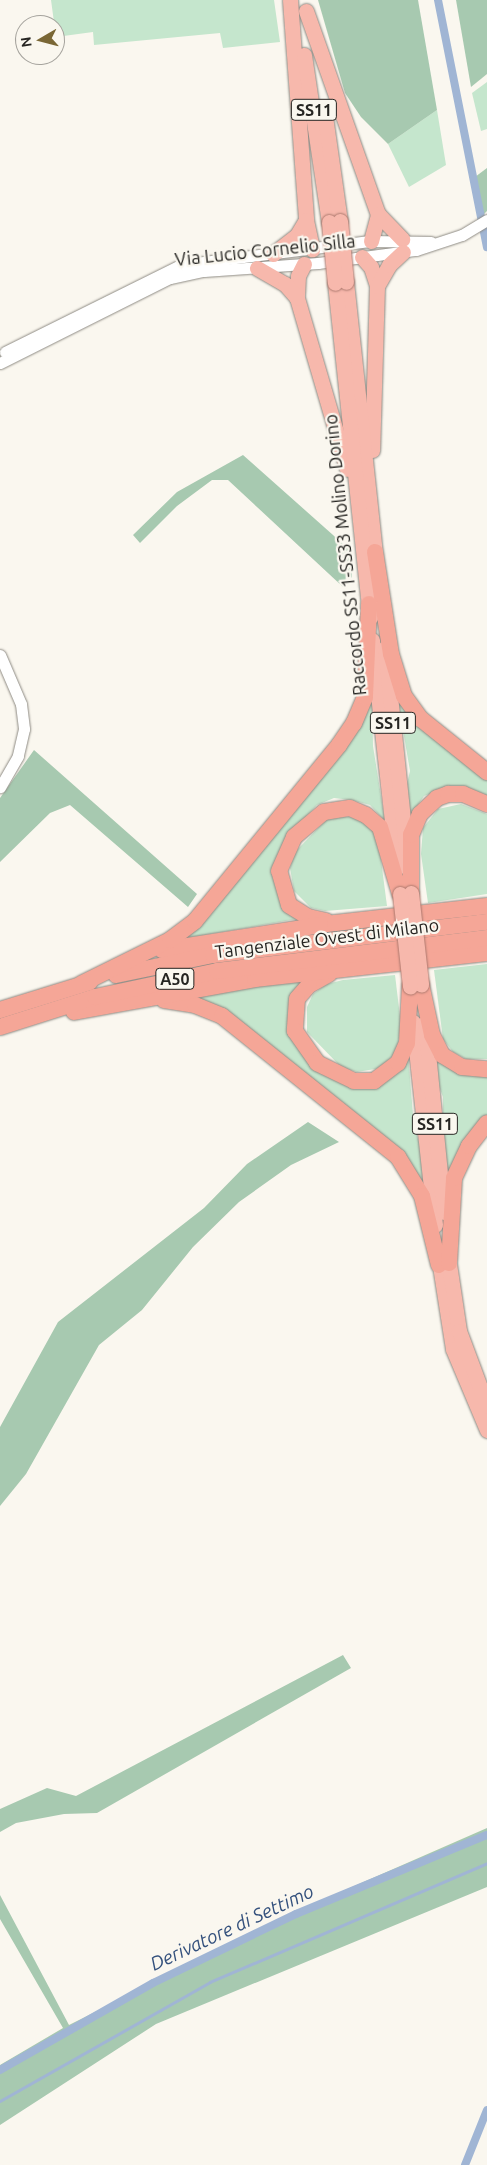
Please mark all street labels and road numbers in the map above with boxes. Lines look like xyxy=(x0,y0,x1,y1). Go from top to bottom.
road number: SS11 xyxy=(290,96,338,124)
street label: Via Lucio Cornelio Silla xyxy=(174,230,356,270)
street label: Raccordo SS11-SS33 Molino Dorino xyxy=(319,413,371,697)
road number: SS11 xyxy=(369,710,417,736)
street label: Tangenziale Ovest di Milano xyxy=(214,914,440,962)
road number: A50 xyxy=(155,966,195,992)
road number: SS11 xyxy=(411,1110,459,1138)

